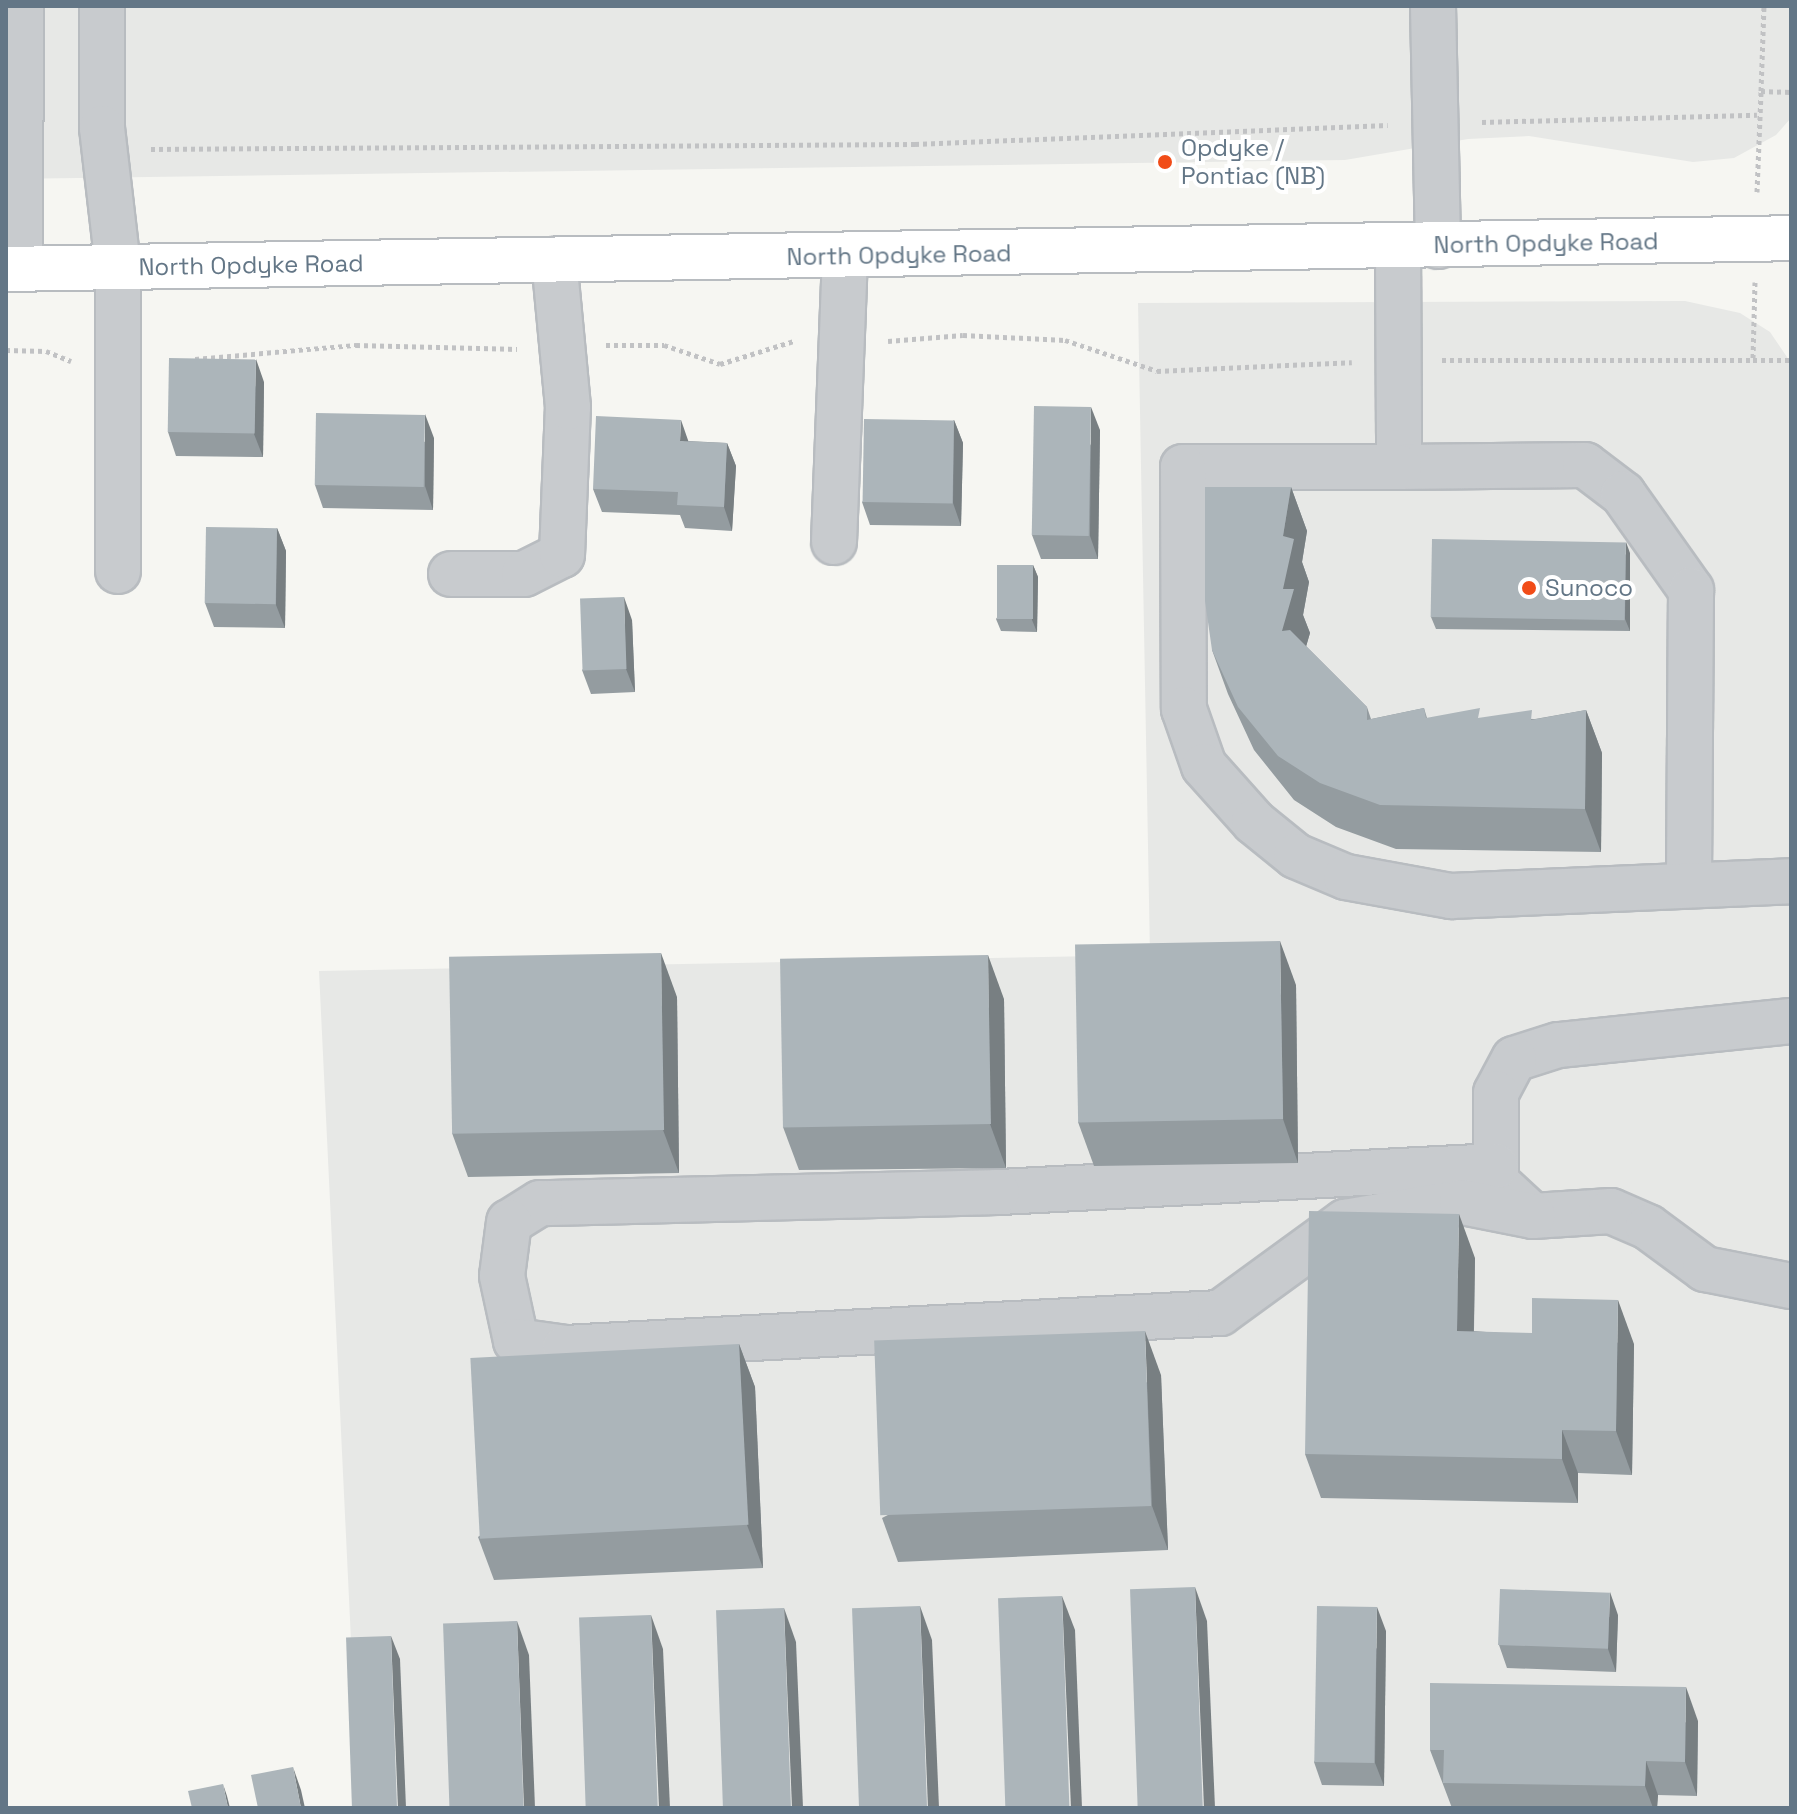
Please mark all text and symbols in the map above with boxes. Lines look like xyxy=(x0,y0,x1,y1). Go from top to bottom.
place label: Opdyke / Pontiac (NB) xyxy=(1181,134,1325,190)
marker: Opdyke / Pontiac (NB) xyxy=(1156,153,1174,171)
street label: North Opdyke Road xyxy=(1433,227,1659,259)
street label: North Opdyke Road xyxy=(786,239,1012,271)
street label: North Opdyke Road xyxy=(138,249,364,281)
place label: Sunoco xyxy=(1545,574,1633,602)
marker: Sunoco xyxy=(1520,579,1538,597)

